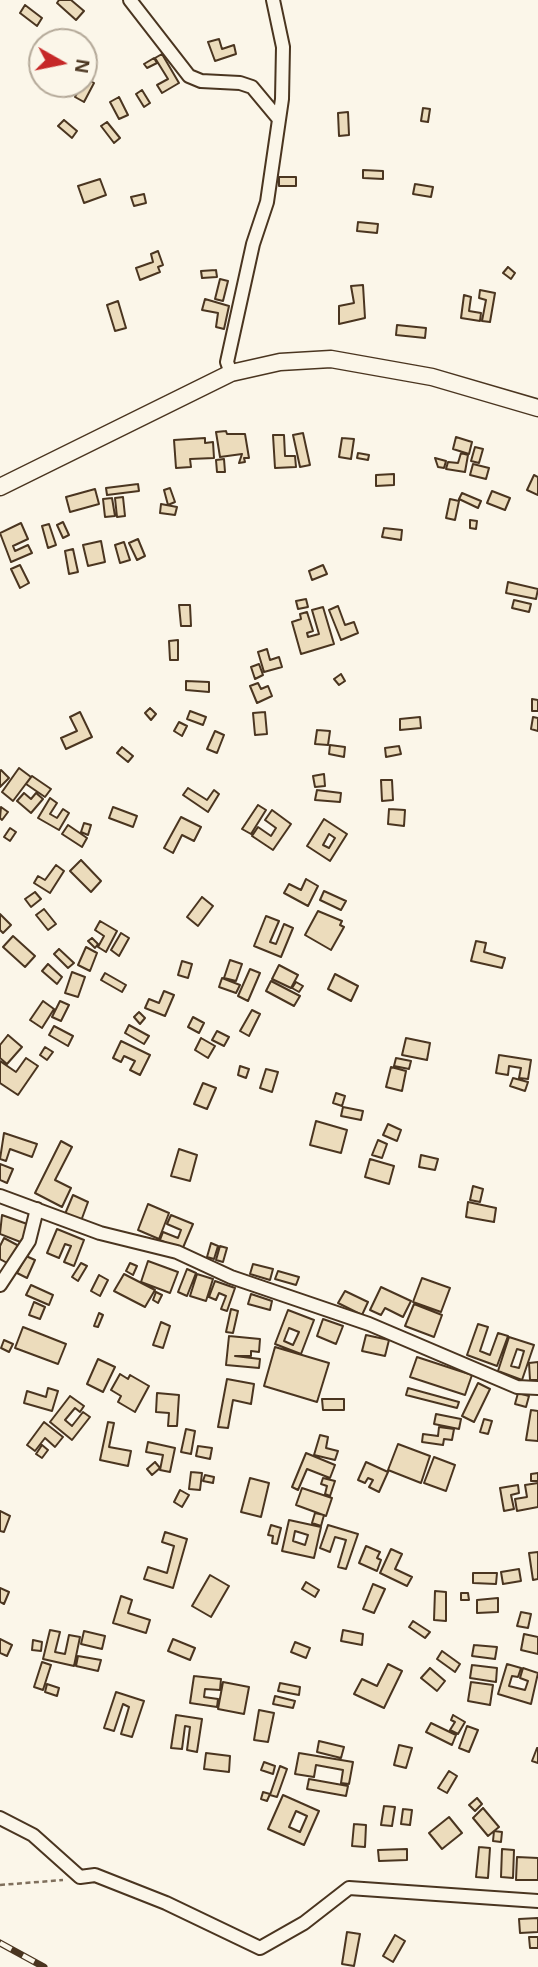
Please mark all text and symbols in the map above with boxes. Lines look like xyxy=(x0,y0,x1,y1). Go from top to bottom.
north arrow xyxy=(28,28,98,98)
text: N xyxy=(71,58,94,74)

